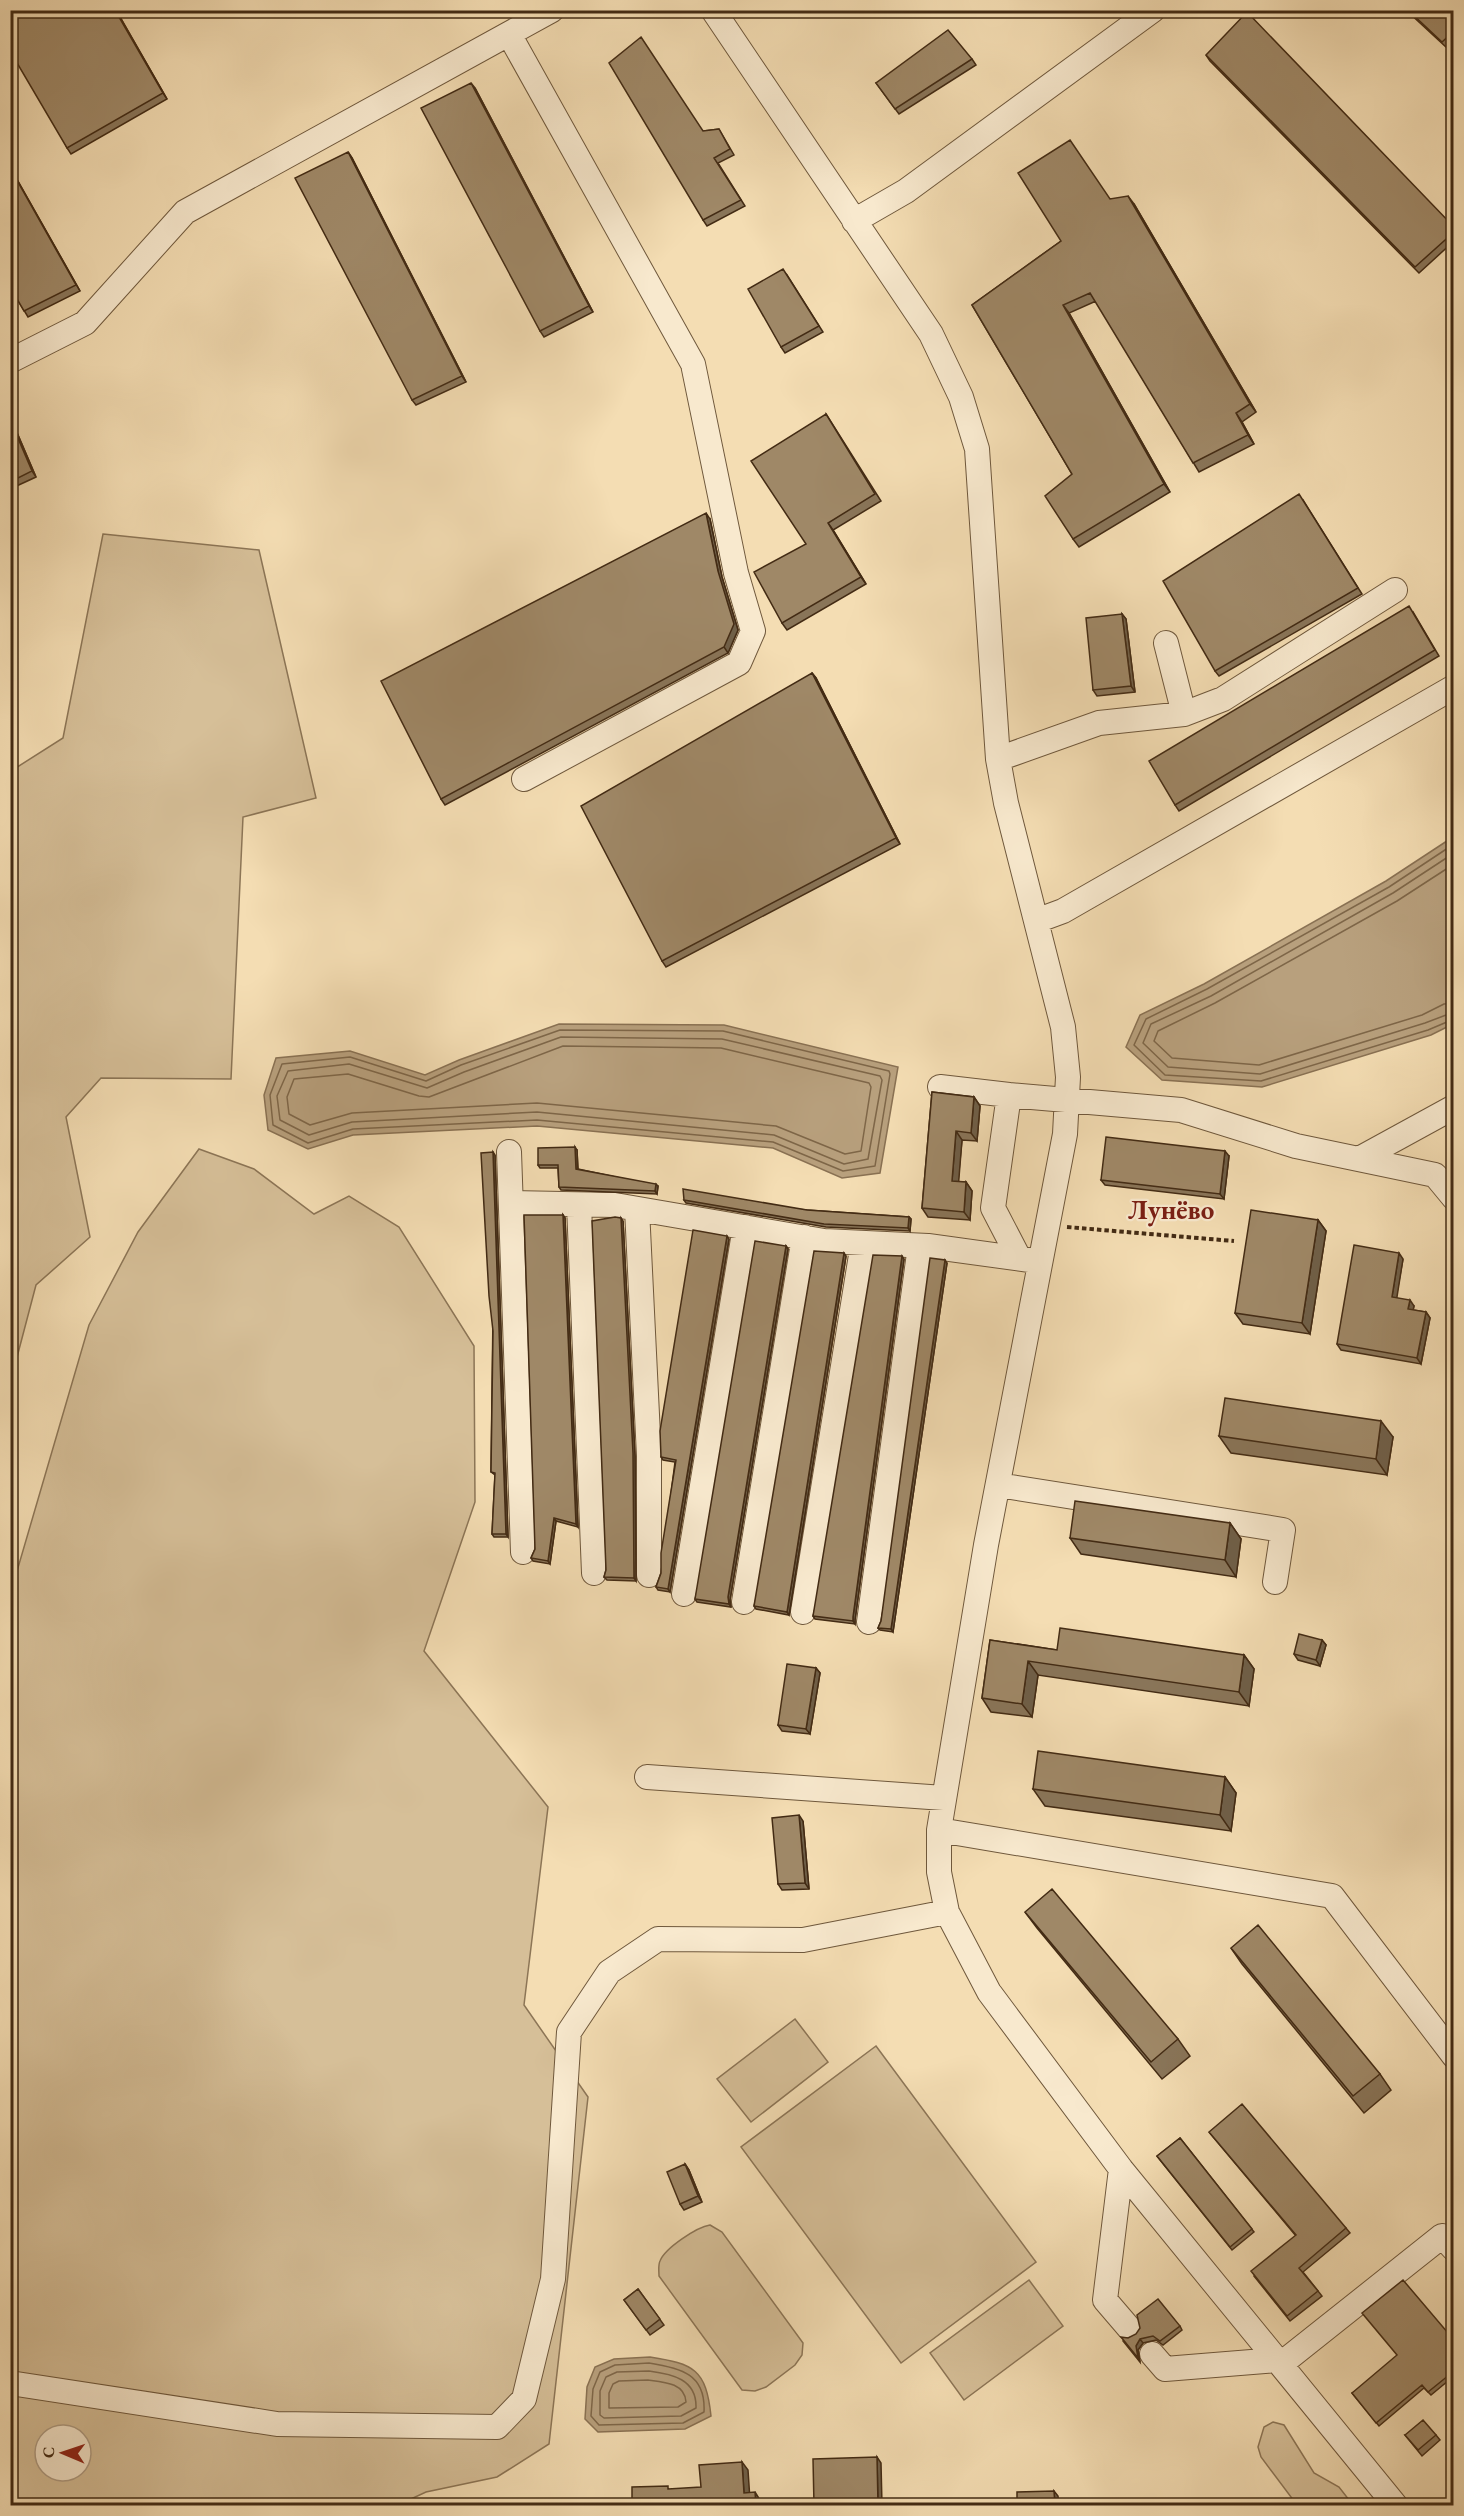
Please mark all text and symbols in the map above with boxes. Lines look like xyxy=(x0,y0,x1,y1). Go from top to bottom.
district label: Лунёво xyxy=(1128,1192,1214,1227)
north arrow xyxy=(33,2423,93,2483)
text: С xyxy=(38,2446,59,2459)

